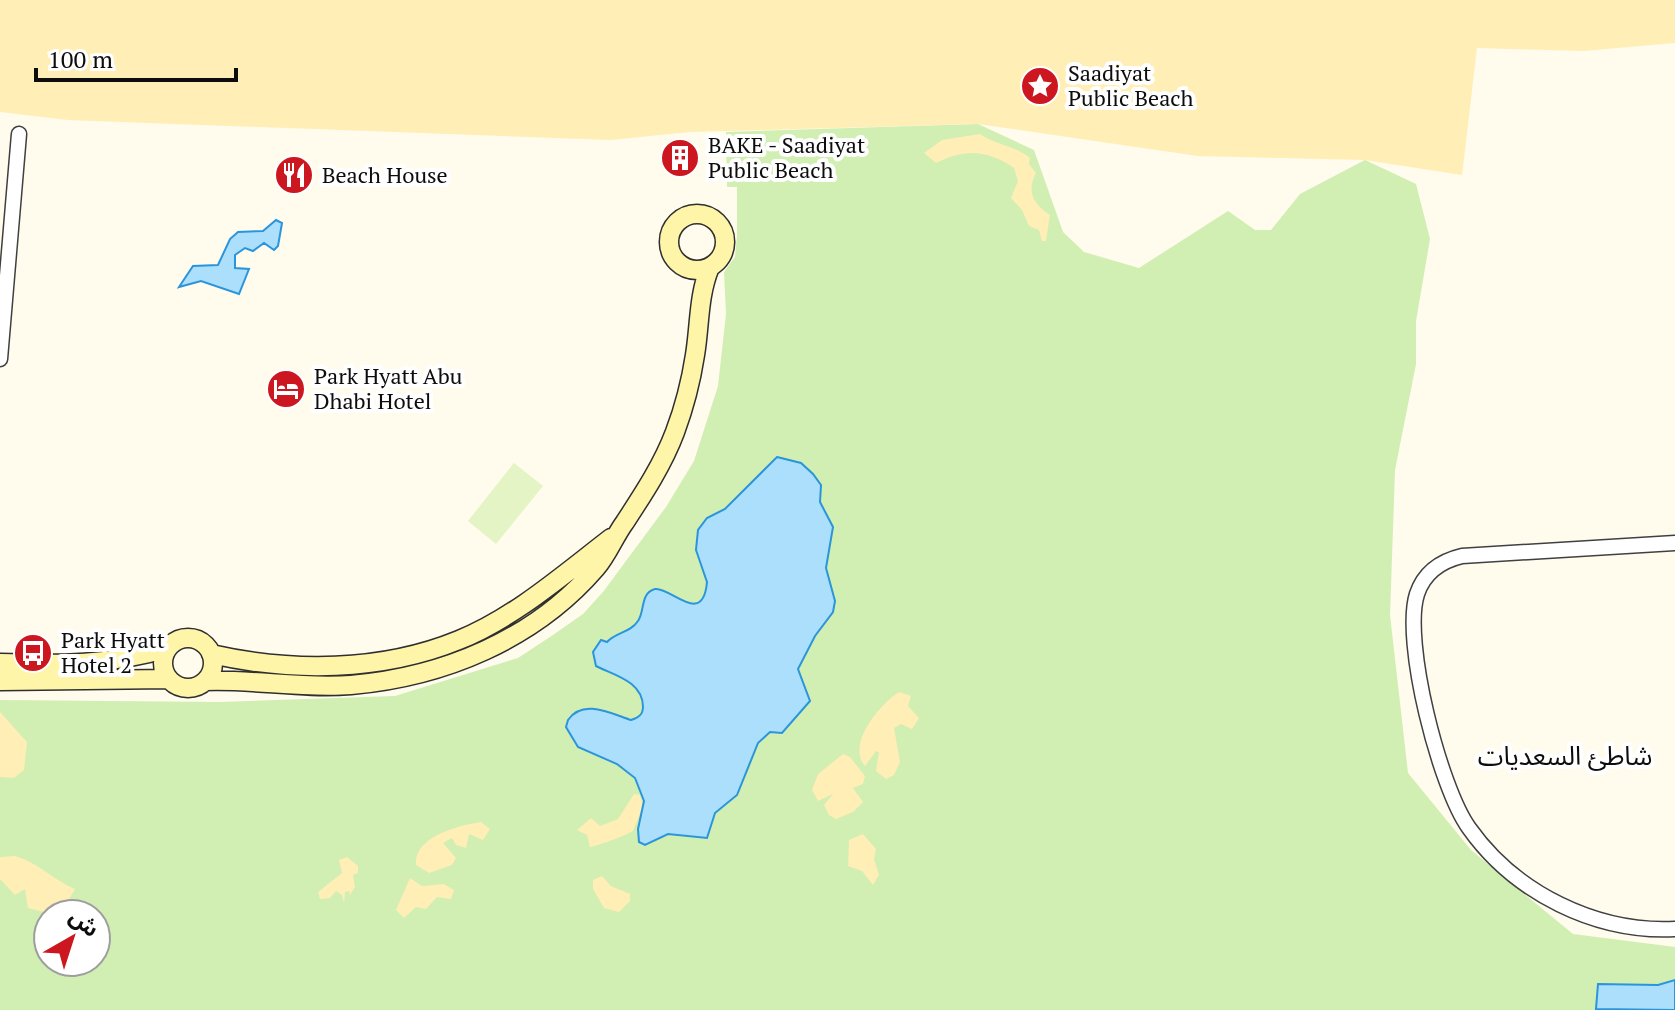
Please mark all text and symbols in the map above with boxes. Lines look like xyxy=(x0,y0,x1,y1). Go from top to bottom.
scale bar xyxy=(36,32,236,82)
text: 100 m xyxy=(48,43,113,75)
place label: Saadiyat Public Beach xyxy=(1068,58,1194,112)
place icon: Saadiyat Public Beach xyxy=(1019,65,1061,107)
place label: BAKE - Saadiyat Public Beach xyxy=(708,130,865,184)
building icon: BAKE - Saadiyat Public Beach xyxy=(659,137,701,179)
restaurant icon: Beach House xyxy=(273,154,315,196)
place label: Beach House xyxy=(322,160,448,189)
place label: Park Hyatt Abu Dhabi Hotel xyxy=(314,361,463,415)
hotel icon: Park Hyatt Abu Dhabi Hotel xyxy=(265,368,307,410)
place label: Park Hyatt Hotel 2 xyxy=(61,625,165,679)
bus stop icon: Park Hyatt Hotel 2 xyxy=(12,632,54,674)
district label: شاطئ السعديات xyxy=(1478,738,1652,772)
north arrow xyxy=(32,898,112,978)
text: ش xyxy=(64,901,106,943)

